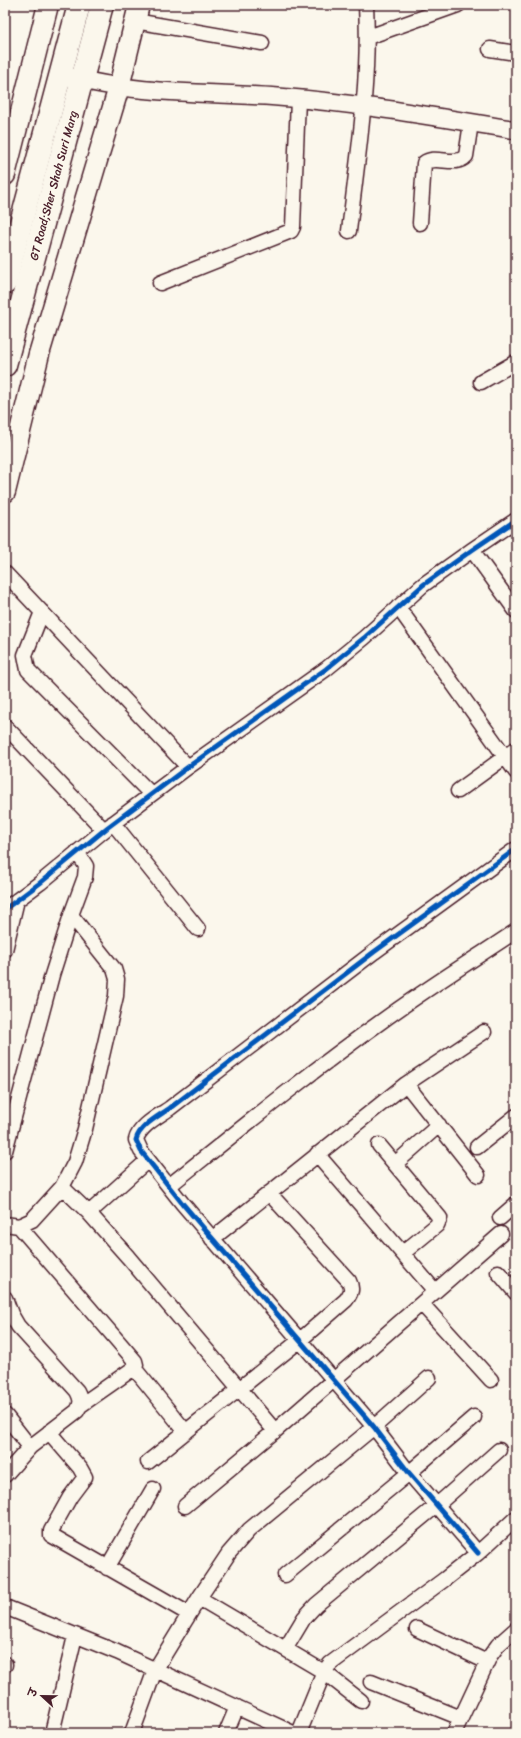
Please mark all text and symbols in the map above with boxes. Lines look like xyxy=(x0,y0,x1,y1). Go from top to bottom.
street label: GT Road;Sher Shah Suri Marg xyxy=(23,108,84,263)
north arrow xyxy=(22,1676,62,1716)
text: उ xyxy=(23,1684,44,1700)

